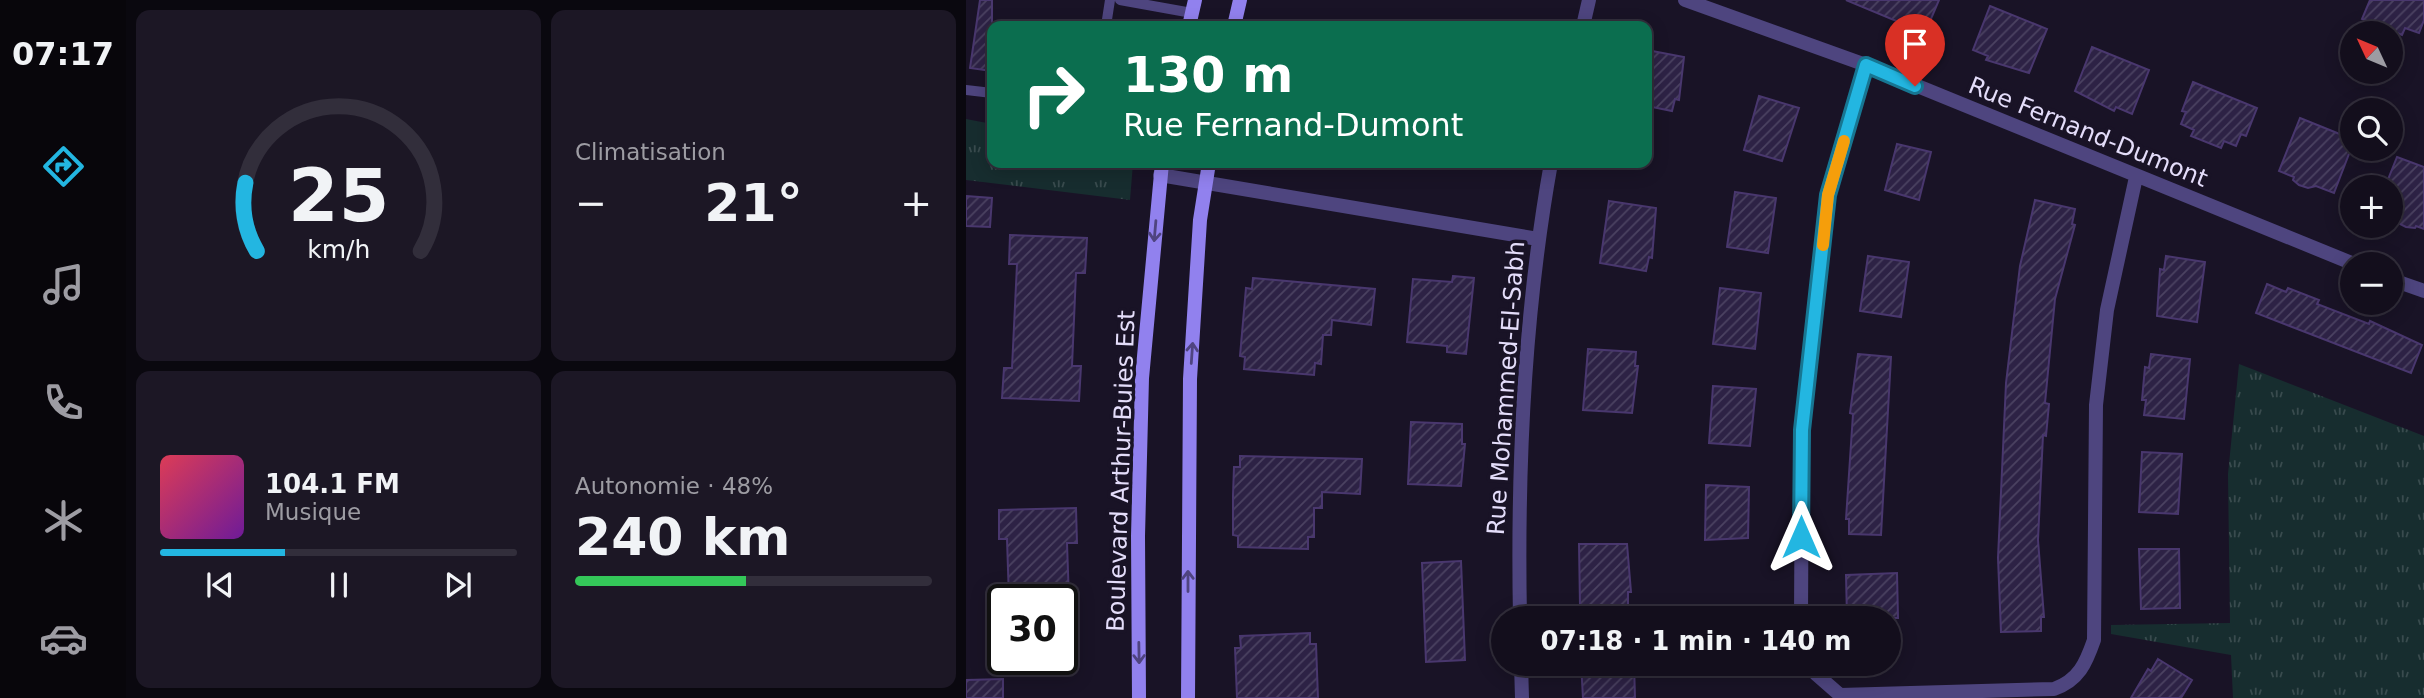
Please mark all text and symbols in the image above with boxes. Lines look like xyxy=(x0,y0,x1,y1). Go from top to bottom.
pin xyxy=(1885,14,1945,86)
north arrow xyxy=(2340,21,2403,84)
map controls xyxy=(2340,21,2403,315)
icon: arrive xyxy=(1896,25,1934,63)
text: 07:17 xyxy=(12,35,114,73)
text: 130 m xyxy=(1123,47,1293,104)
icon: right xyxy=(1008,49,1099,140)
street label: Rue Fernand-Dumont xyxy=(1964,71,2212,193)
button: search xyxy=(2340,98,2403,161)
text: Rue Fernand-Dumont xyxy=(1123,106,1463,144)
text: Climatisation xyxy=(575,139,726,165)
icon: directions xyxy=(39,142,88,191)
text: 25 xyxy=(288,154,389,239)
text: 21° xyxy=(704,173,803,233)
button: + xyxy=(2340,175,2403,238)
text: − xyxy=(575,181,607,225)
text: + xyxy=(900,181,932,225)
one-way arrow xyxy=(1148,219,1161,241)
text: km/h xyxy=(307,235,370,264)
street label: Rue Mohammed-El-Sabh xyxy=(1482,240,1530,536)
button: − xyxy=(2340,252,2403,315)
icon: music xyxy=(39,260,88,309)
street label: Boulevard Arthur-Buies Est xyxy=(1101,310,1141,632)
one-way arrow xyxy=(1185,342,1198,365)
icon: phone xyxy=(39,378,88,427)
text: 104.1 FM xyxy=(265,469,400,499)
text: Autonomie · 48% xyxy=(575,473,773,499)
icon: climate xyxy=(39,496,88,545)
text: Musique xyxy=(265,499,361,525)
position arrow xyxy=(1764,500,1838,574)
text: 240 km xyxy=(575,507,790,567)
icon: previous xyxy=(201,566,239,604)
icon: pause xyxy=(320,566,358,604)
icon: next xyxy=(439,566,477,604)
one-way arrow xyxy=(1181,570,1195,593)
speed limit sign: 30 xyxy=(987,584,1078,675)
icon: car xyxy=(39,614,88,663)
text: 07:18 · 1 min · 140 m xyxy=(1541,626,1851,656)
one-way arrow xyxy=(1132,642,1146,665)

